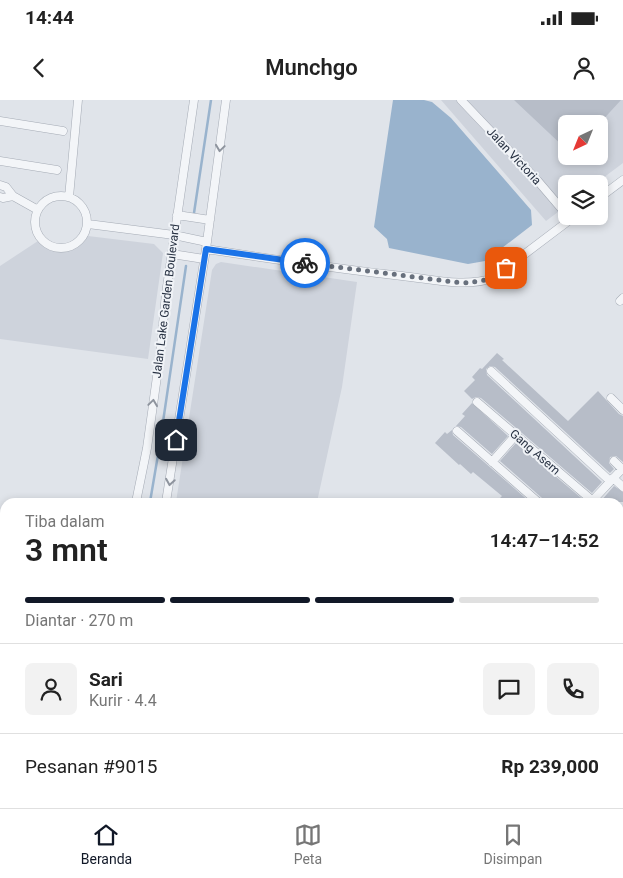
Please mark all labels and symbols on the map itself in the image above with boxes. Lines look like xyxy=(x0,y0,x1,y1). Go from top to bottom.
north arrow xyxy=(558,115,608,165)
street label: Jalan Victoria xyxy=(484,124,544,188)
one-way arrow xyxy=(215,144,225,153)
street label: Jalan Lake Garden Boulevard xyxy=(150,223,182,379)
courier xyxy=(280,238,330,288)
pin xyxy=(485,247,527,289)
one-way arrow xyxy=(147,398,158,406)
pin xyxy=(155,419,197,461)
street label: Gang Asem xyxy=(507,426,563,478)
one-way arrow xyxy=(165,478,175,486)

